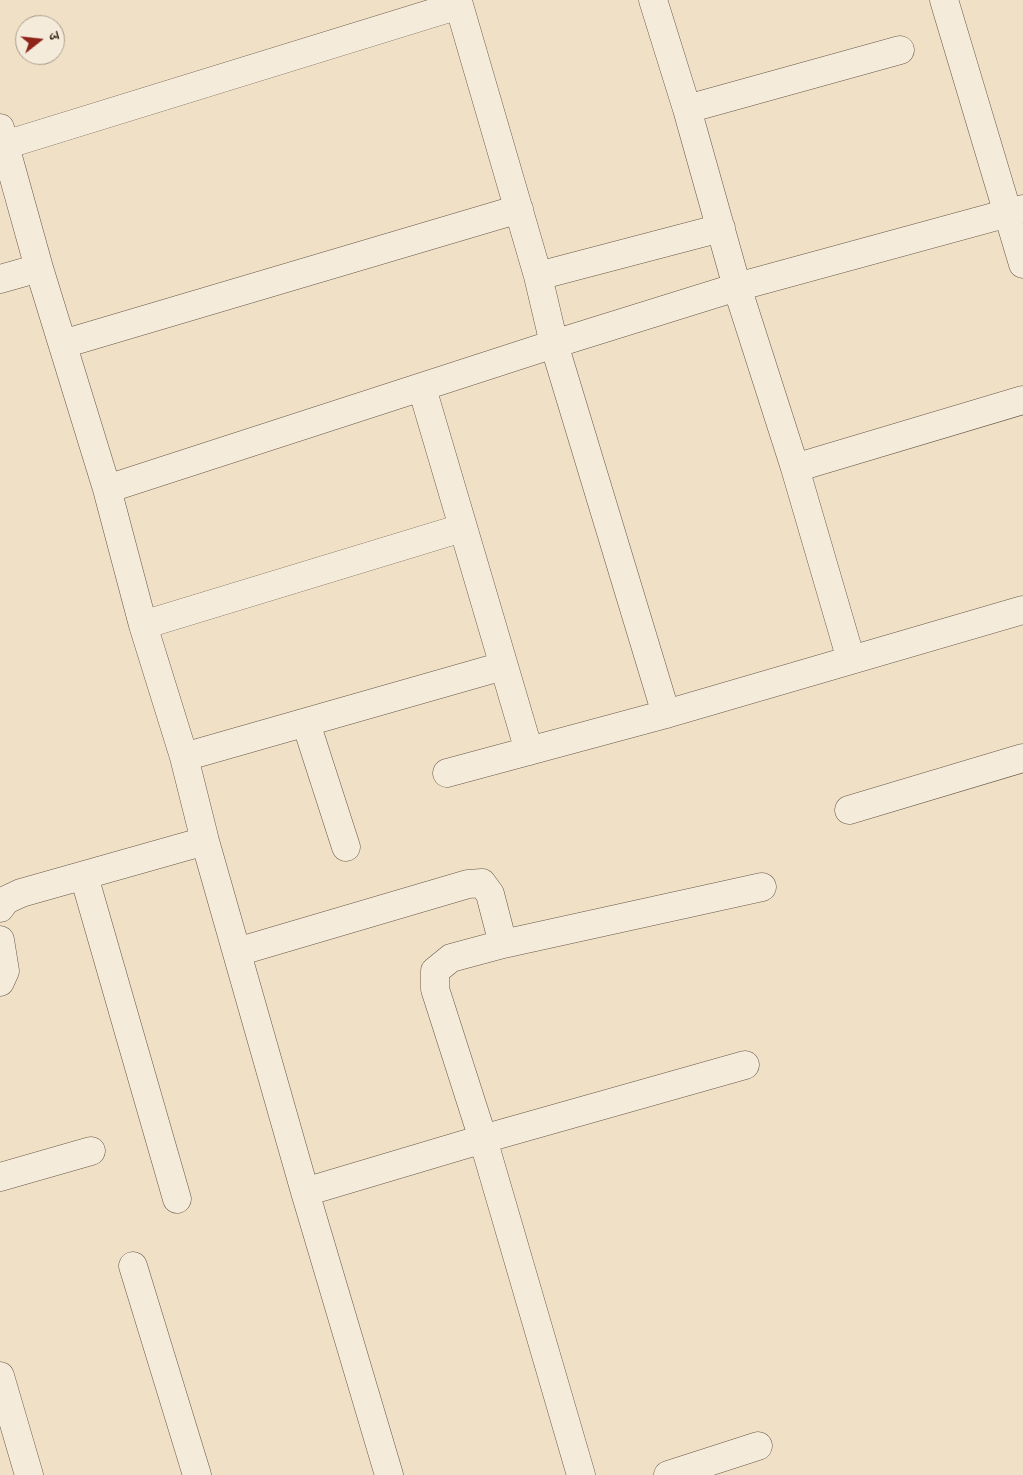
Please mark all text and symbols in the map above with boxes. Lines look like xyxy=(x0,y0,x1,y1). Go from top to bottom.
north arrow xyxy=(15,15,65,65)
text: उ xyxy=(45,30,63,42)

